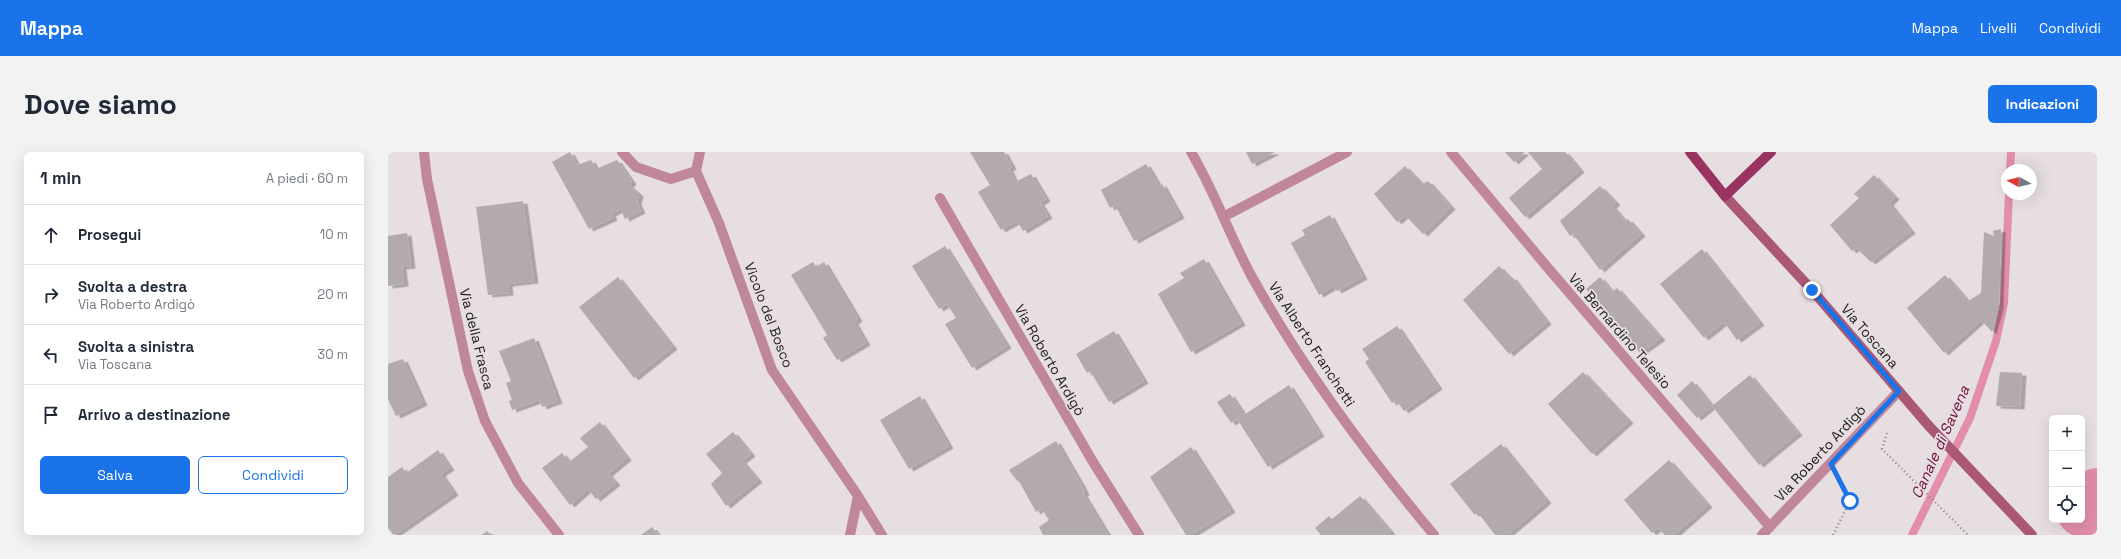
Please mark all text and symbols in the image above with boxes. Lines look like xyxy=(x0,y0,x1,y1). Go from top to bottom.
text: Mappa xyxy=(20,16,83,41)
text: Mappa xyxy=(1912,19,1958,37)
text: Livelli xyxy=(1980,19,2017,37)
text: Condividi xyxy=(2039,19,2101,37)
button: Indicazioni xyxy=(1988,85,2097,123)
text: Dove siamo xyxy=(24,86,177,122)
north arrow xyxy=(2001,164,2037,200)
text: 1 min xyxy=(40,167,82,189)
text: A piedi · 60 m xyxy=(266,170,348,187)
icon: ahead xyxy=(40,224,62,246)
text: Prosegui xyxy=(78,225,141,244)
text: 10 m xyxy=(320,226,348,243)
street label: Vicolo del Bosco xyxy=(741,260,797,370)
street label: Via Bernardino Telesio xyxy=(1565,269,1675,393)
text: Svolta a destra xyxy=(78,277,187,296)
street label: Via Alberto Franchetti xyxy=(1265,278,1359,410)
route end xyxy=(1803,281,1821,299)
icon: right xyxy=(40,284,62,306)
text: 20 m xyxy=(317,286,348,303)
street label: Via della Frasca xyxy=(456,286,498,392)
text: Via Roberto Ardigò xyxy=(78,296,195,313)
street label: Via Toscana xyxy=(1837,300,1903,372)
street label: Via Roberto Ardigò xyxy=(1011,301,1089,419)
text: Svolta a sinistra xyxy=(78,337,194,356)
icon: left xyxy=(40,344,62,366)
text: 30 m xyxy=(317,346,348,363)
text: Via Toscana xyxy=(78,356,152,373)
water label: Canale di Savena xyxy=(1907,382,1974,501)
street label: Via Roberto Ardigò xyxy=(1770,401,1870,505)
icon: arrive xyxy=(40,404,62,426)
text: Arrivo a destinazione xyxy=(78,405,230,424)
map controls xyxy=(2049,415,2085,523)
button: + xyxy=(2049,415,2085,451)
button: − xyxy=(2049,451,2085,487)
button: Salva xyxy=(40,456,190,494)
button: Condividi xyxy=(198,456,348,494)
button: locate xyxy=(2049,487,2085,523)
route start xyxy=(1841,492,1859,510)

